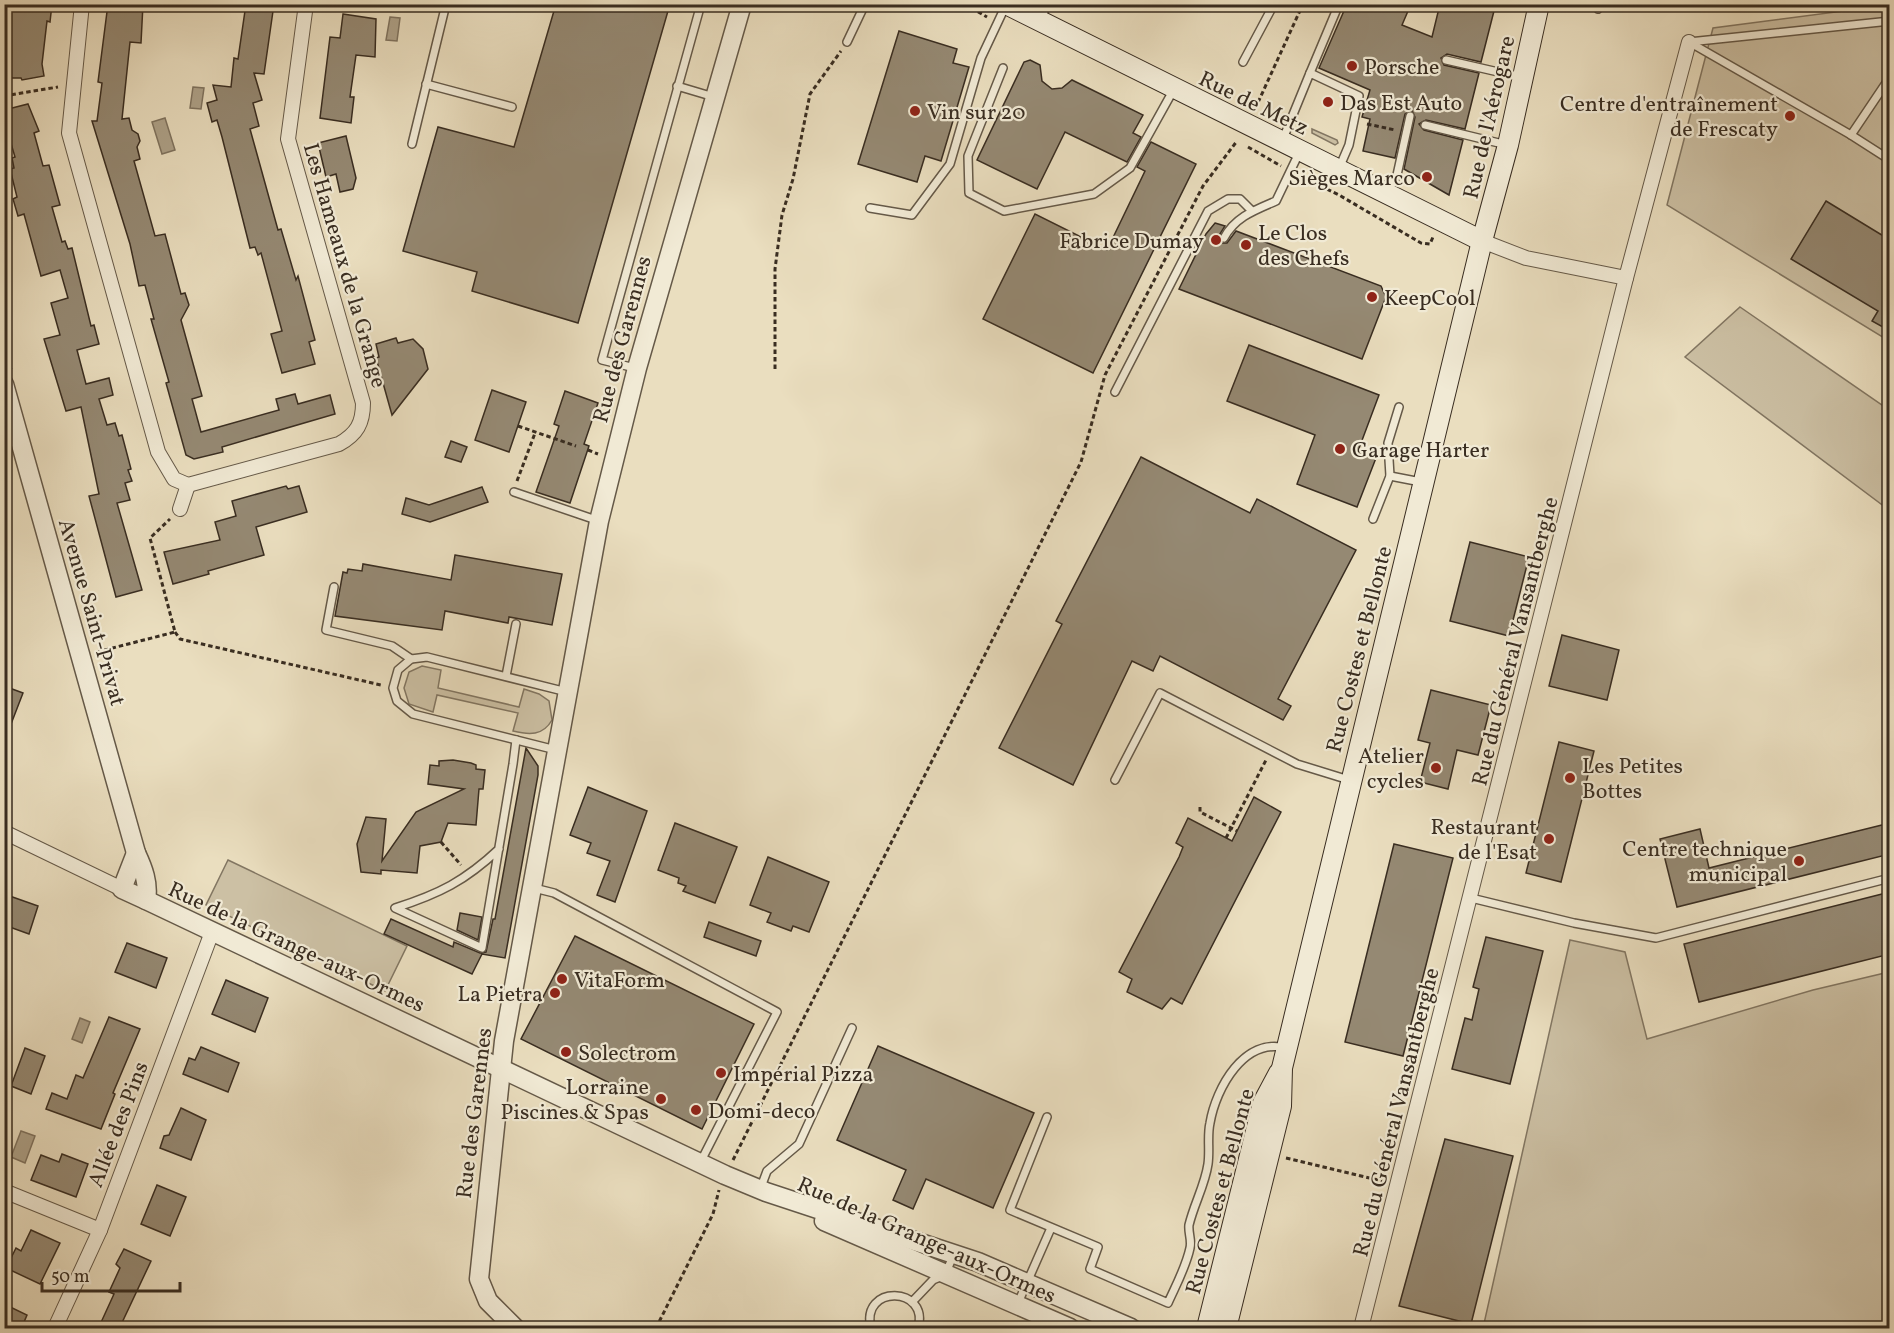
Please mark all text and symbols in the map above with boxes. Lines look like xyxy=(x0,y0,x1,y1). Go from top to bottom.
street label: Rue de l'Aérogare xyxy=(1457,33,1524,202)
place label: Porsche xyxy=(1364,53,1440,84)
marker: Porsche xyxy=(1345,59,1359,73)
street label: Rue de Metz xyxy=(1193,64,1313,144)
place label: Das Est Auto xyxy=(1340,89,1462,120)
place label: Centre d'entraînement de Frescaty xyxy=(1560,90,1778,146)
marker: Das Est Auto xyxy=(1321,95,1335,109)
place label: Vin sur 20 xyxy=(927,98,1025,129)
marker: Vin sur 20 xyxy=(908,104,922,118)
marker: Centre d'entraînement de Frescaty xyxy=(1783,109,1797,123)
street label: Les Hameaux de la Grange xyxy=(294,140,393,392)
place label: Sièges Marco xyxy=(1288,164,1415,195)
marker: Sièges Marco xyxy=(1420,170,1434,184)
place label: Le Clos des Chefs xyxy=(1258,219,1350,275)
place label: Fabrice Dumay xyxy=(1059,227,1204,258)
marker: Fabrice Dumay xyxy=(1209,233,1223,247)
marker: Le Clos des Chefs xyxy=(1239,238,1253,252)
street label: Rue des Garennes xyxy=(586,253,661,427)
place label: KeepCool xyxy=(1384,284,1476,315)
marker: KeepCool xyxy=(1365,290,1379,304)
place label: Garage Harter xyxy=(1352,436,1489,467)
marker: Garage Harter xyxy=(1333,442,1347,456)
street label: Rue du Général Vansantberghe xyxy=(1465,494,1567,789)
street label: Avenue Saint-Privat xyxy=(49,515,132,710)
street label: Rue Costes et Bellonte xyxy=(1320,543,1401,756)
place label: Atelier cycles xyxy=(1358,742,1424,798)
place label: Les Petites Bottes xyxy=(1582,752,1683,808)
marker: Atelier cycles xyxy=(1429,761,1443,775)
marker: Les Petites Bottes xyxy=(1563,771,1577,785)
place label: Restaurant de l'Esat xyxy=(1430,813,1537,869)
marker: Restaurant de l'Esat xyxy=(1542,832,1556,846)
place label: Centre technique municipal xyxy=(1622,835,1787,891)
marker: Centre technique municipal xyxy=(1792,854,1806,868)
street label: Rue de la Grange-aux-Ormes xyxy=(162,875,429,1022)
street label: Rue du Général Vansantberghe xyxy=(1346,965,1448,1260)
place label: VitaForm xyxy=(574,966,665,997)
marker: VitaForm xyxy=(555,972,569,986)
place label: La Pietra xyxy=(458,980,543,1011)
marker: La Pietra xyxy=(548,986,562,1000)
street label: Rue des Garennes xyxy=(450,1026,501,1200)
place label: Solectrom xyxy=(578,1039,677,1070)
marker: Solectrom xyxy=(559,1045,573,1059)
street label: Allée des Pins xyxy=(81,1057,158,1192)
place label: Impérial Pizza xyxy=(733,1060,874,1091)
marker: Impérial Pizza xyxy=(714,1066,728,1080)
place label: Lorraine Piscines & Spas xyxy=(500,1073,649,1129)
street label: Rue Costes et Bellonte xyxy=(1179,1085,1264,1298)
marker: Lorraine Piscines & Spas xyxy=(654,1092,668,1106)
place label: Domi-deco xyxy=(708,1097,815,1128)
marker: Domi-deco xyxy=(689,1103,703,1117)
street label: Rue de la Grange-aux-Ormes xyxy=(792,1170,1060,1312)
scale bar xyxy=(42,1255,180,1293)
text: 50 m xyxy=(51,1265,90,1290)

